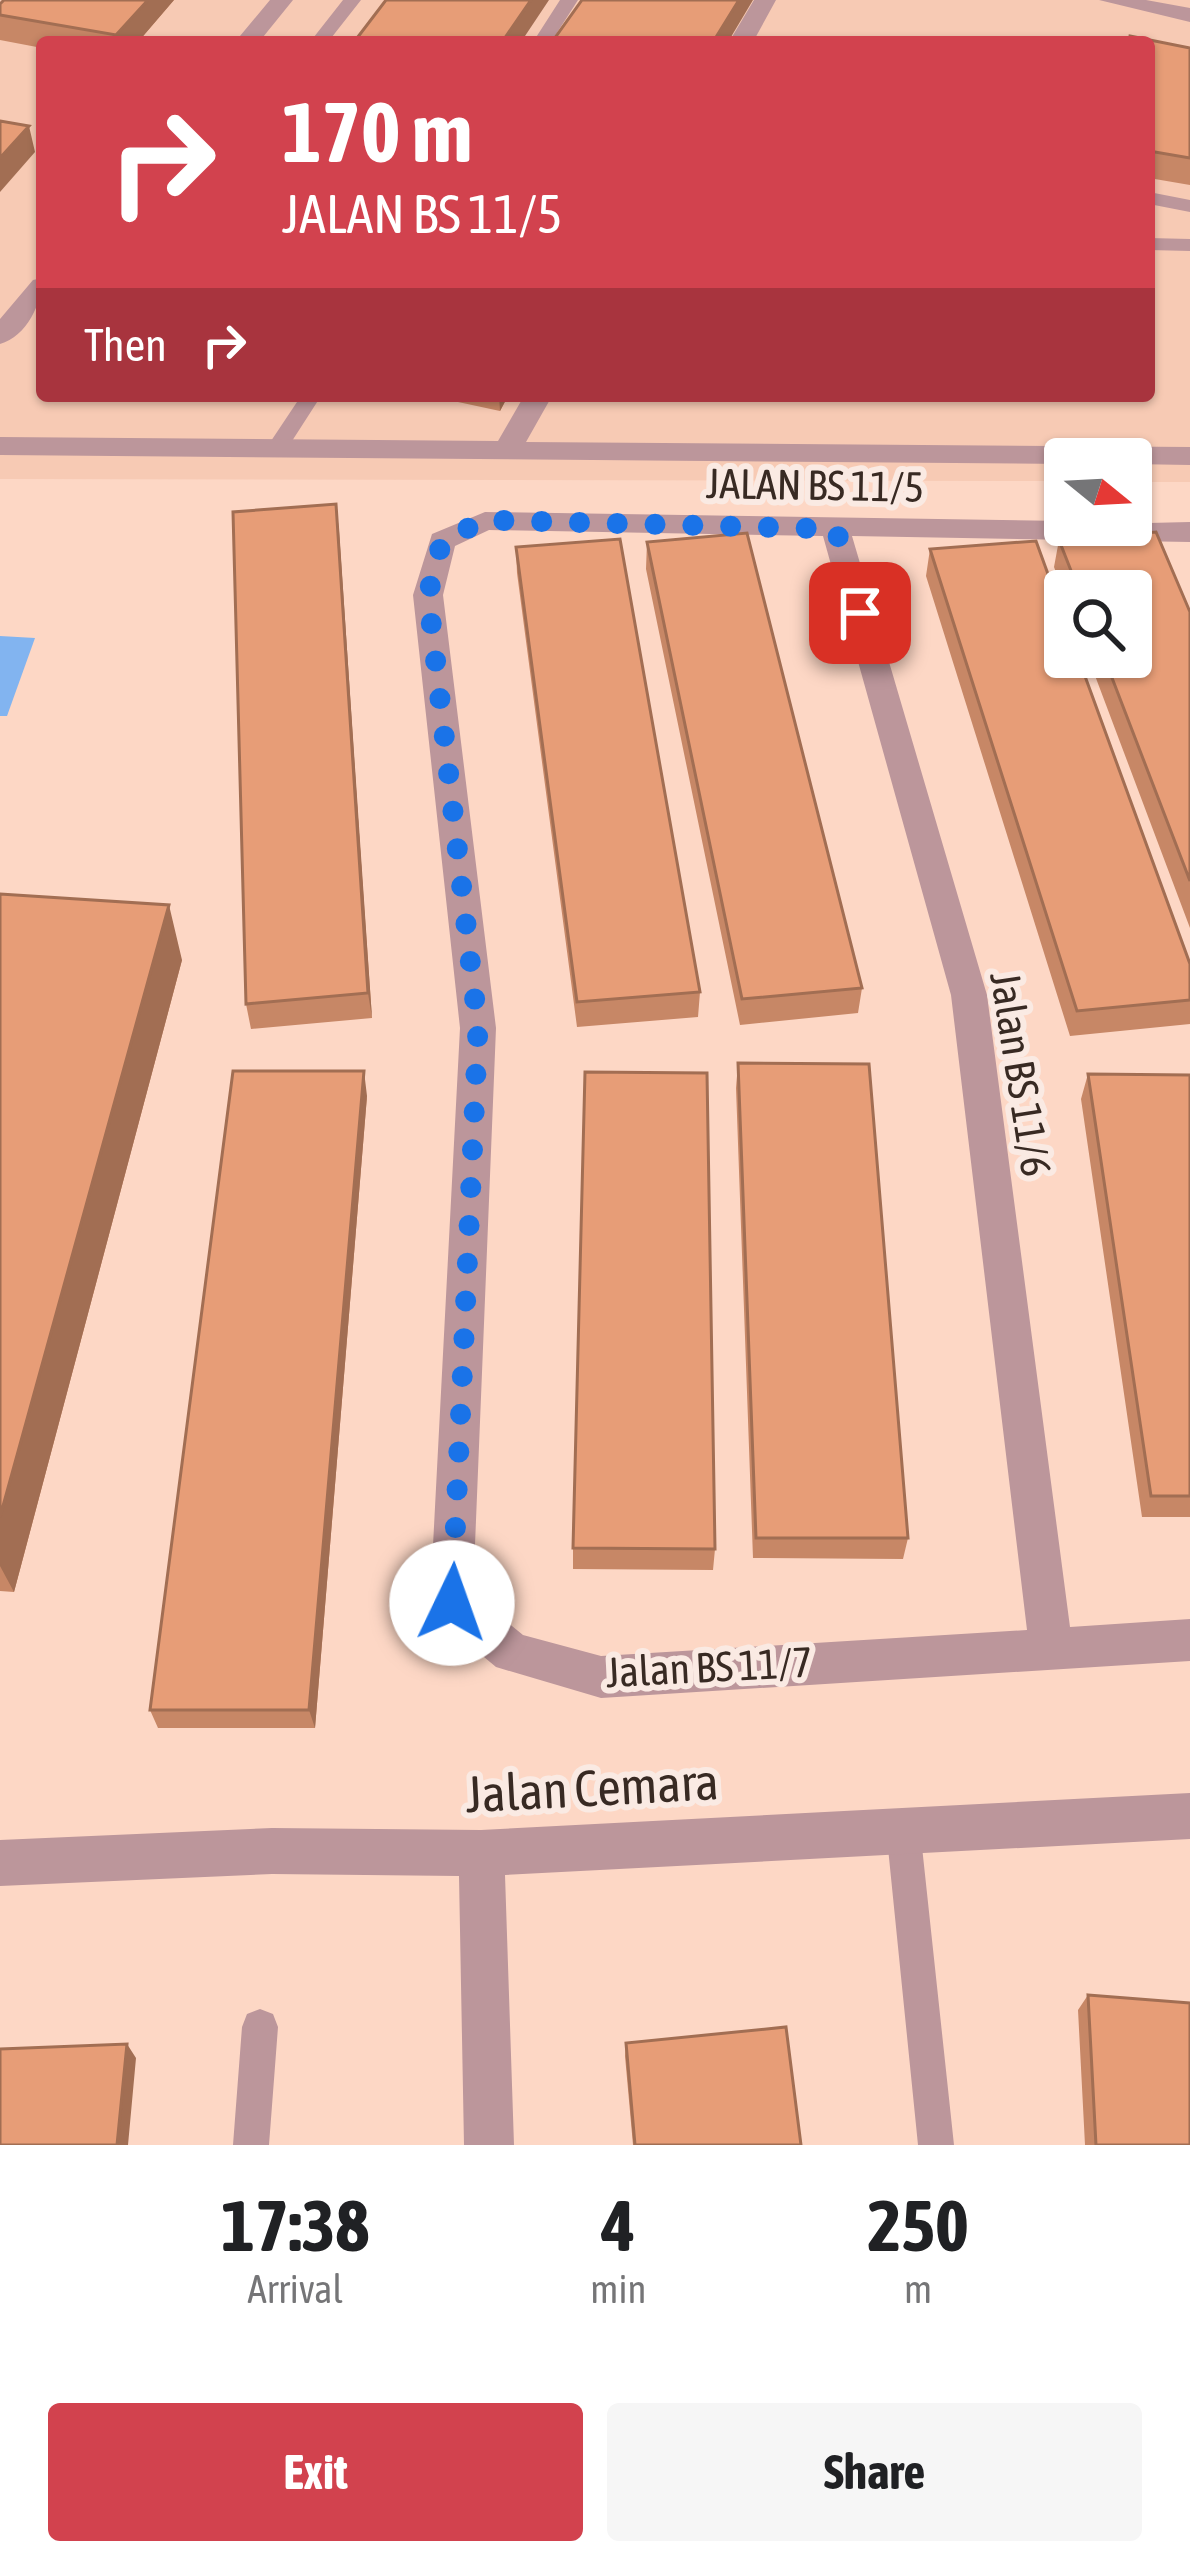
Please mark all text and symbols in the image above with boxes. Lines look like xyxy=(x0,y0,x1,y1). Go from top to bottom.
icon: right xyxy=(84,84,240,240)
text: 170 m xyxy=(282,84,472,180)
text: JALAN BS 11/5 xyxy=(282,183,562,244)
icon: right xyxy=(191,312,257,378)
text: Then xyxy=(84,319,167,371)
north arrow xyxy=(1044,438,1152,546)
map controls xyxy=(1044,438,1152,678)
street label: JALAN BS 11/5 xyxy=(706,459,924,511)
pin xyxy=(809,562,911,664)
button: search xyxy=(1044,570,1152,678)
icon: arrive xyxy=(827,580,893,646)
street label: Jalan BS 11/6 xyxy=(981,968,1061,1180)
position arrow xyxy=(389,1540,515,1666)
street label: Jalan BS 11/7 xyxy=(605,1638,813,1696)
street label: Jalan Cemara xyxy=(464,1751,720,1824)
text: 17:38 xyxy=(221,2184,369,2266)
text: 4 xyxy=(601,2184,635,2266)
text: 250 xyxy=(867,2184,969,2266)
text: Arrival xyxy=(248,2267,343,2311)
text: min xyxy=(590,2267,646,2311)
text: m xyxy=(904,2267,932,2311)
button: Exit xyxy=(48,2403,583,2541)
button: Share xyxy=(607,2403,1142,2541)

